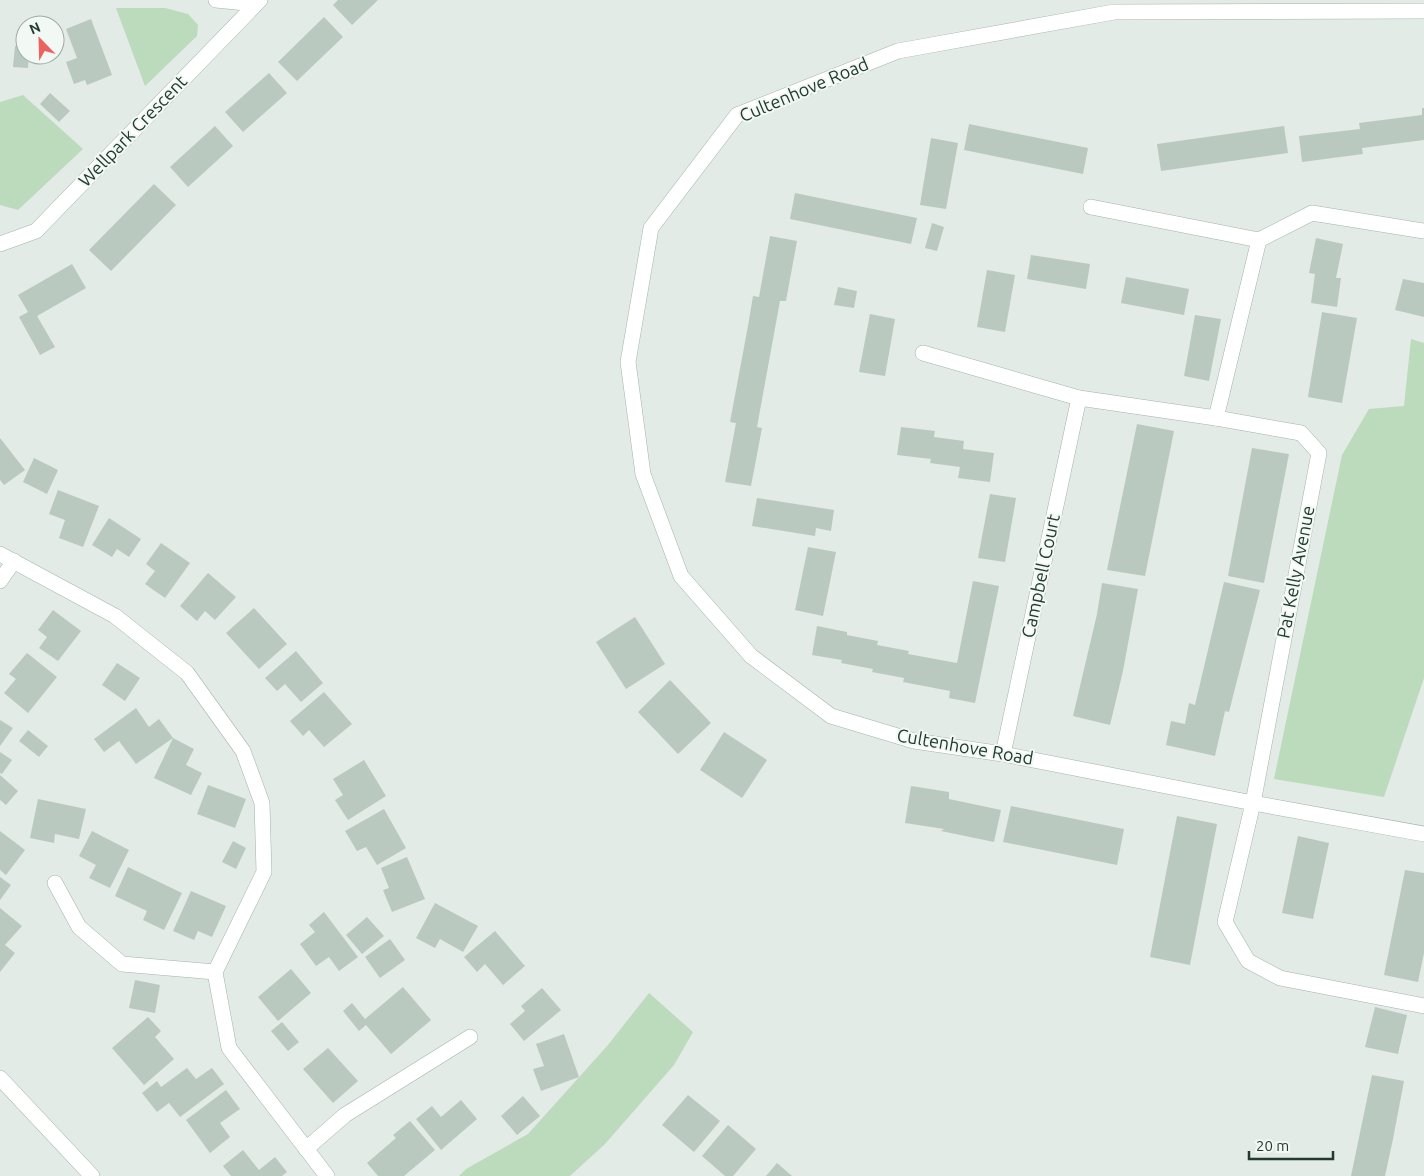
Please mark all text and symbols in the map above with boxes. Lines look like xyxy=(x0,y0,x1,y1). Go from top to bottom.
north arrow xyxy=(15,15,65,65)
text: N xyxy=(27,19,43,37)
street label: Cultenhove Road xyxy=(736,53,871,125)
street label: Wellpark Crescent xyxy=(74,71,190,190)
street label: Pat Kelly Avenue xyxy=(1272,504,1318,640)
street label: Campbell Court xyxy=(1017,512,1063,640)
street label: Cultenhove Road xyxy=(895,724,1035,768)
scale bar xyxy=(1249,1128,1333,1160)
text: 20 m xyxy=(1256,1137,1289,1154)

